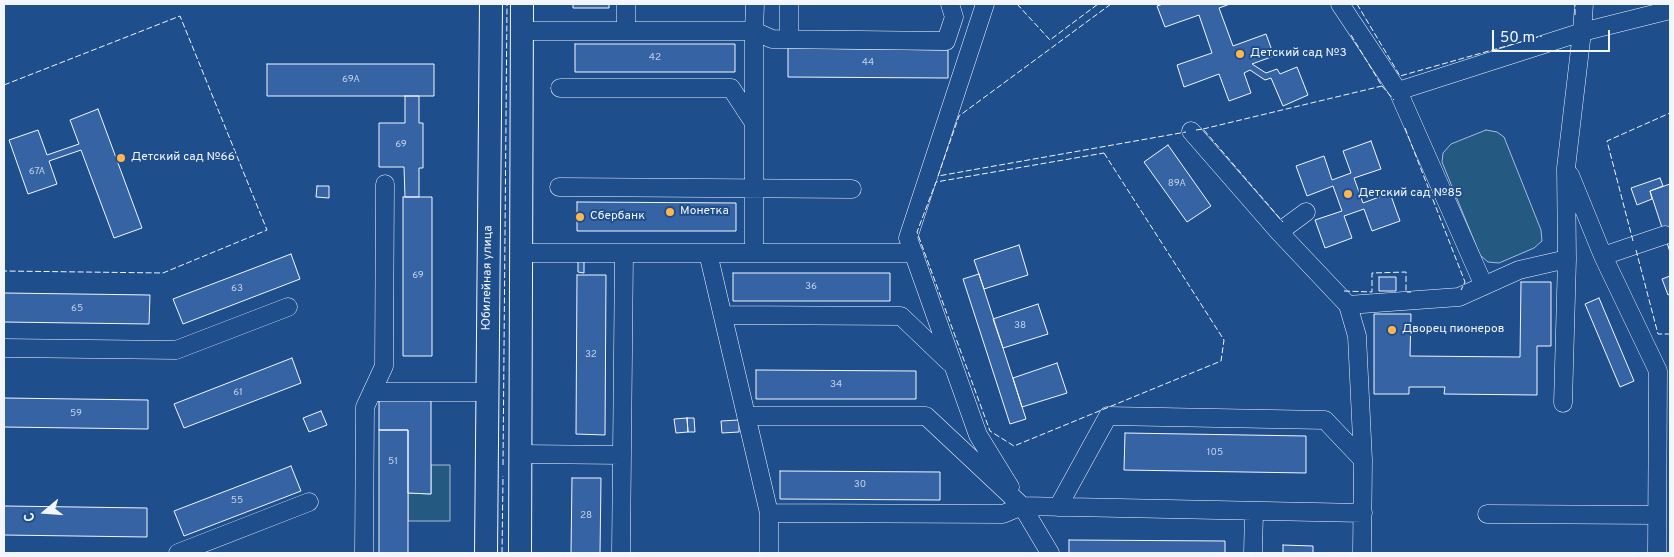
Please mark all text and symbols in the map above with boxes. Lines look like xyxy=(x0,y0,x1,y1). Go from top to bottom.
scale bar xyxy=(1494,20,1612,52)
text: 50 m xyxy=(1500,29,1535,48)
place label: Детский сад №3 xyxy=(1250,47,1347,61)
marker: Детский сад №3 xyxy=(1234,48,1246,60)
house number: 42 xyxy=(649,52,661,64)
house number: 44 xyxy=(862,57,874,69)
house number: 69А xyxy=(342,74,360,86)
house number: 69 xyxy=(395,139,407,151)
place label: Детский сад №66 xyxy=(131,151,235,165)
marker: Детский сад №66 xyxy=(115,152,127,164)
house number: 67А xyxy=(29,166,45,178)
house number: 89А xyxy=(1168,178,1186,190)
place label: Детский сад №85 xyxy=(1358,187,1462,201)
marker: Детский сад №85 xyxy=(1342,188,1354,200)
place label: Монетка xyxy=(680,205,729,219)
marker: Монетка xyxy=(664,206,676,218)
place label: Сбербанк xyxy=(590,210,645,224)
marker: Сбербанк xyxy=(574,211,586,223)
street label: Юбилейная улица xyxy=(480,225,496,331)
house number: 69 xyxy=(412,270,424,282)
house number: 36 xyxy=(805,281,817,293)
house number: 63 xyxy=(231,283,243,295)
house number: 65 xyxy=(71,303,83,315)
house number: 38 xyxy=(1014,320,1026,332)
place label: Дворец пионеров xyxy=(1402,323,1504,337)
marker: Дворец пионеров xyxy=(1386,324,1398,336)
house number: 32 xyxy=(585,349,597,361)
house number: 34 xyxy=(830,379,842,391)
house number: 61 xyxy=(233,387,243,399)
house number: 59 xyxy=(70,408,82,420)
house number: 105 xyxy=(1207,447,1223,459)
house number: 51 xyxy=(388,456,398,468)
house number: 30 xyxy=(854,479,866,491)
north arrow xyxy=(20,487,70,537)
house number: 55 xyxy=(231,495,243,507)
text: С xyxy=(21,510,40,524)
house number: 28 xyxy=(580,510,592,522)

